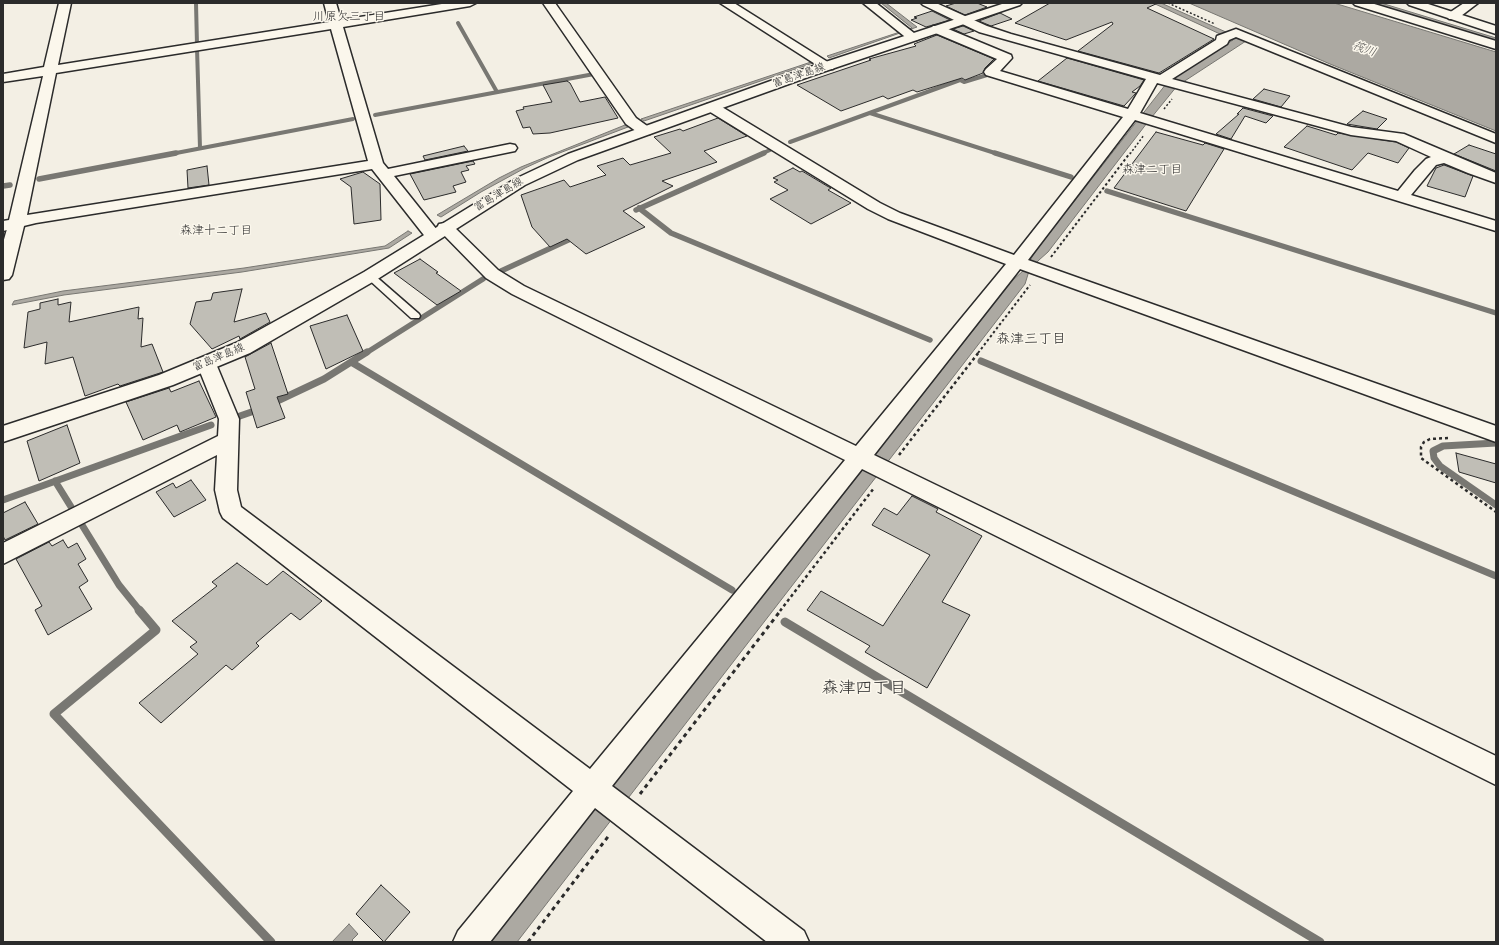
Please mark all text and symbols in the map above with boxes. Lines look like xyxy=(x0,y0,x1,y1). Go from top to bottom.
district label: 川原欠三丁目 xyxy=(313,10,385,24)
water label: 筏川 xyxy=(1350,39,1378,61)
street label: 富島津島線 xyxy=(771,61,827,91)
district label: 森津二丁目 xyxy=(1122,163,1182,177)
street label: 富島津島線 xyxy=(472,175,526,215)
district label: 森津十二丁目 xyxy=(180,224,252,238)
district label: 森津三丁目 xyxy=(996,332,1066,348)
street label: 富島津島線 xyxy=(191,341,247,375)
district label: 森津四丁目 xyxy=(822,679,906,699)

